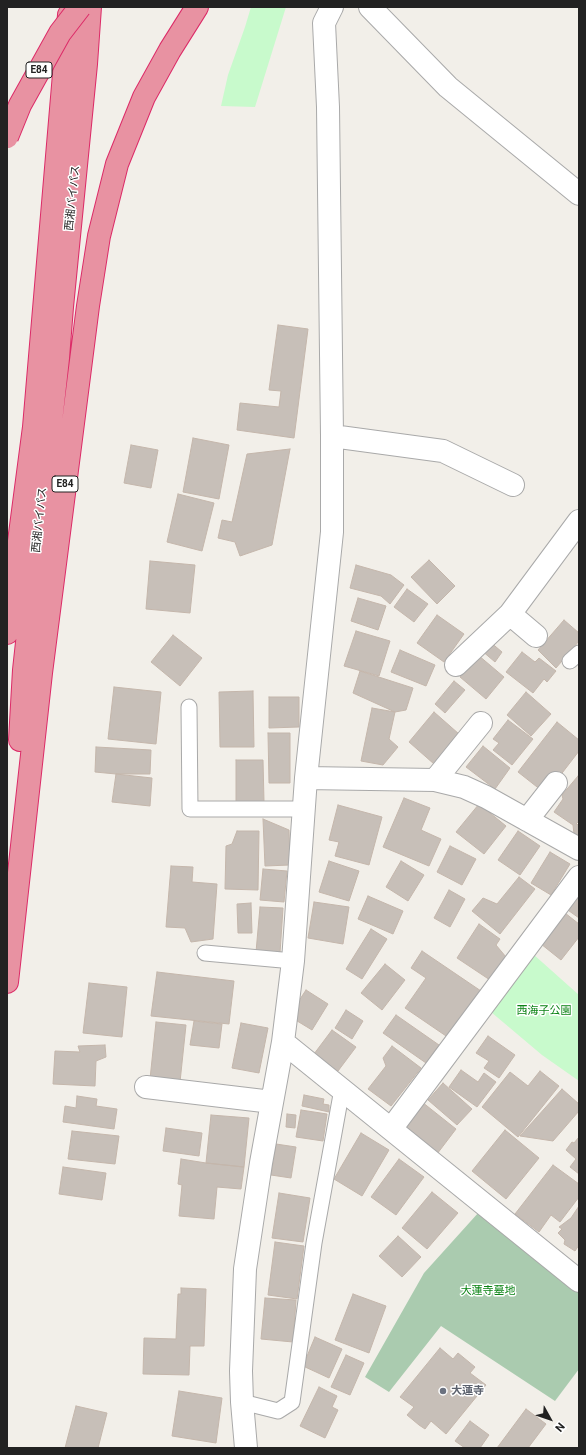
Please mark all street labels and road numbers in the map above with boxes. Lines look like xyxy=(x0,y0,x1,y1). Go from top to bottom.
road number: E84 xyxy=(26,62,52,78)
street label: 西湘バイパス xyxy=(63,164,83,232)
road number: E84 xyxy=(52,476,78,492)
street label: 西湘バイパス xyxy=(30,486,50,554)

